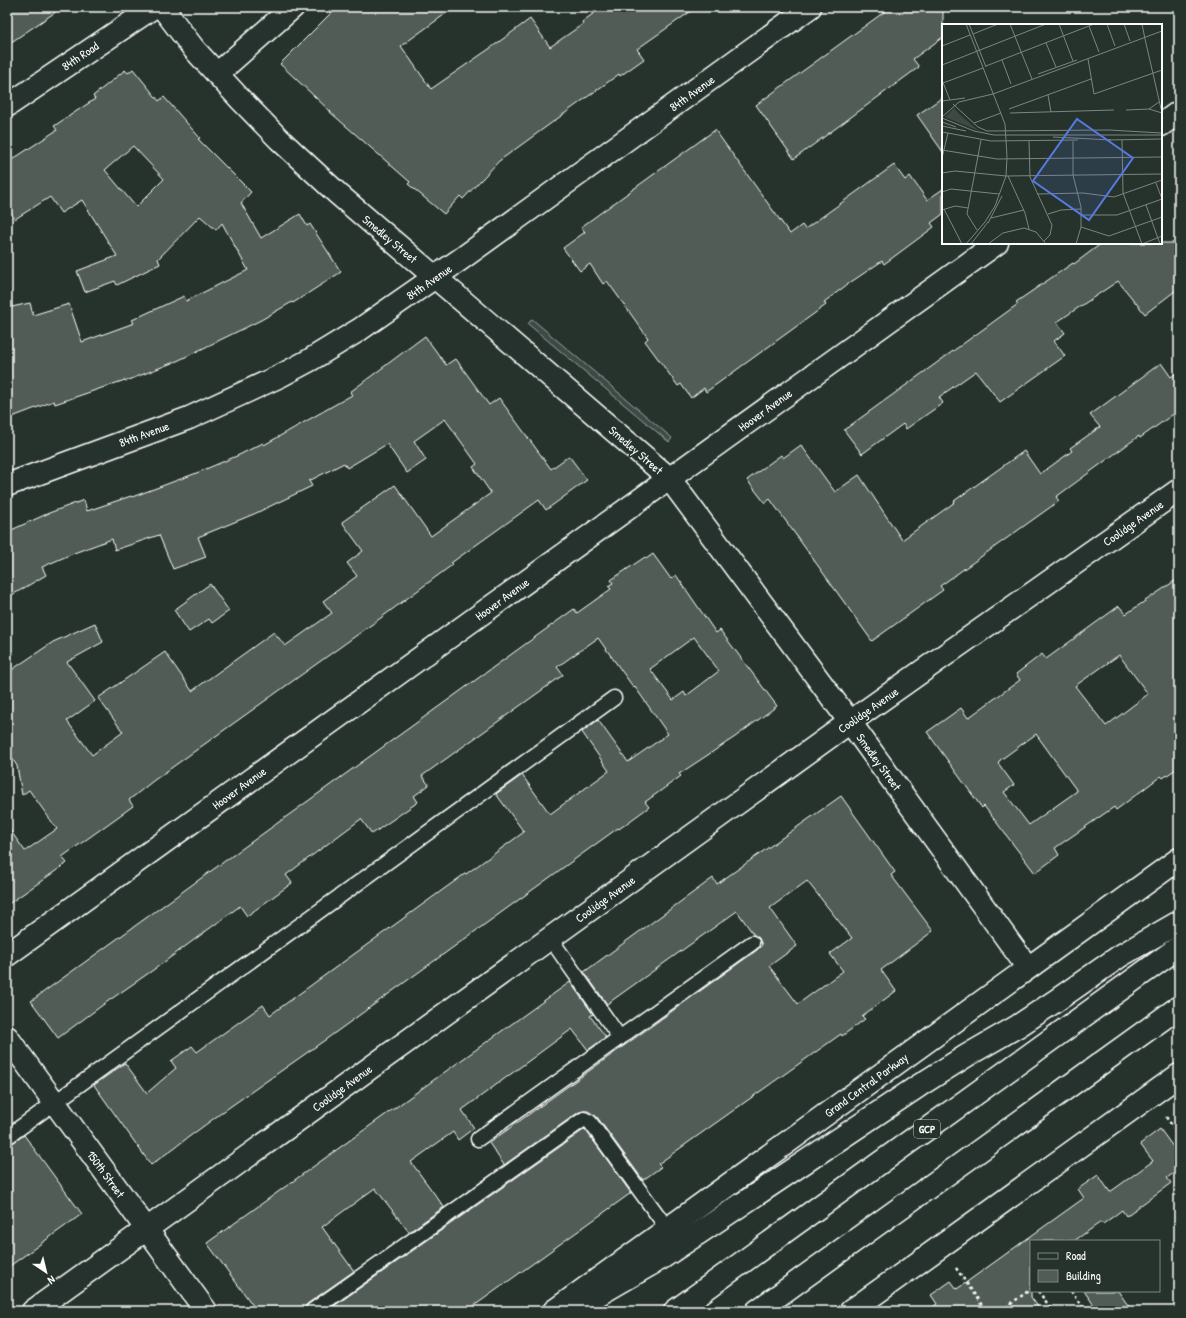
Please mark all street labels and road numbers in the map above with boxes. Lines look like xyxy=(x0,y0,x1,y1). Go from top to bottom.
street label: 84th Road xyxy=(58,37,102,75)
street label: 84th Avenue xyxy=(666,71,718,115)
street label: Smedley Street xyxy=(359,211,422,268)
street label: 84th Avenue xyxy=(403,260,455,304)
street label: Hoover Avenue xyxy=(735,385,796,435)
street label: 84th Avenue xyxy=(117,417,172,451)
street label: Smedley Street xyxy=(605,422,667,479)
street label: Coolidge Avenue xyxy=(1099,496,1167,550)
street label: Hoover Avenue xyxy=(472,574,533,624)
street label: Coolidge Avenue xyxy=(834,683,902,737)
street label: Smedley Street xyxy=(852,730,906,795)
street label: Hoover Avenue xyxy=(209,763,270,813)
street label: Coolidge Avenue xyxy=(572,871,639,926)
street label: Grand Central Parkway xyxy=(821,1049,911,1121)
street label: Coolidge Avenue xyxy=(309,1060,376,1115)
road number: GCP xyxy=(914,1120,940,1138)
street label: 150th Street xyxy=(83,1147,129,1202)

